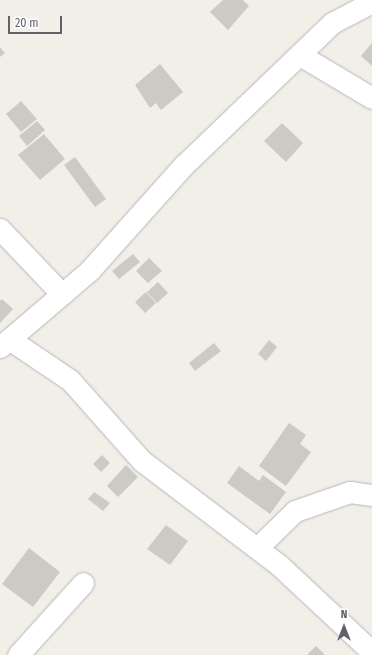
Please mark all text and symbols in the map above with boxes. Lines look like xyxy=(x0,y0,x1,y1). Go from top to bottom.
scale bar xyxy=(10,8,64,34)
text: 20 m xyxy=(15,16,39,30)
north arrow xyxy=(324,607,364,647)
text: N xyxy=(341,608,347,621)

